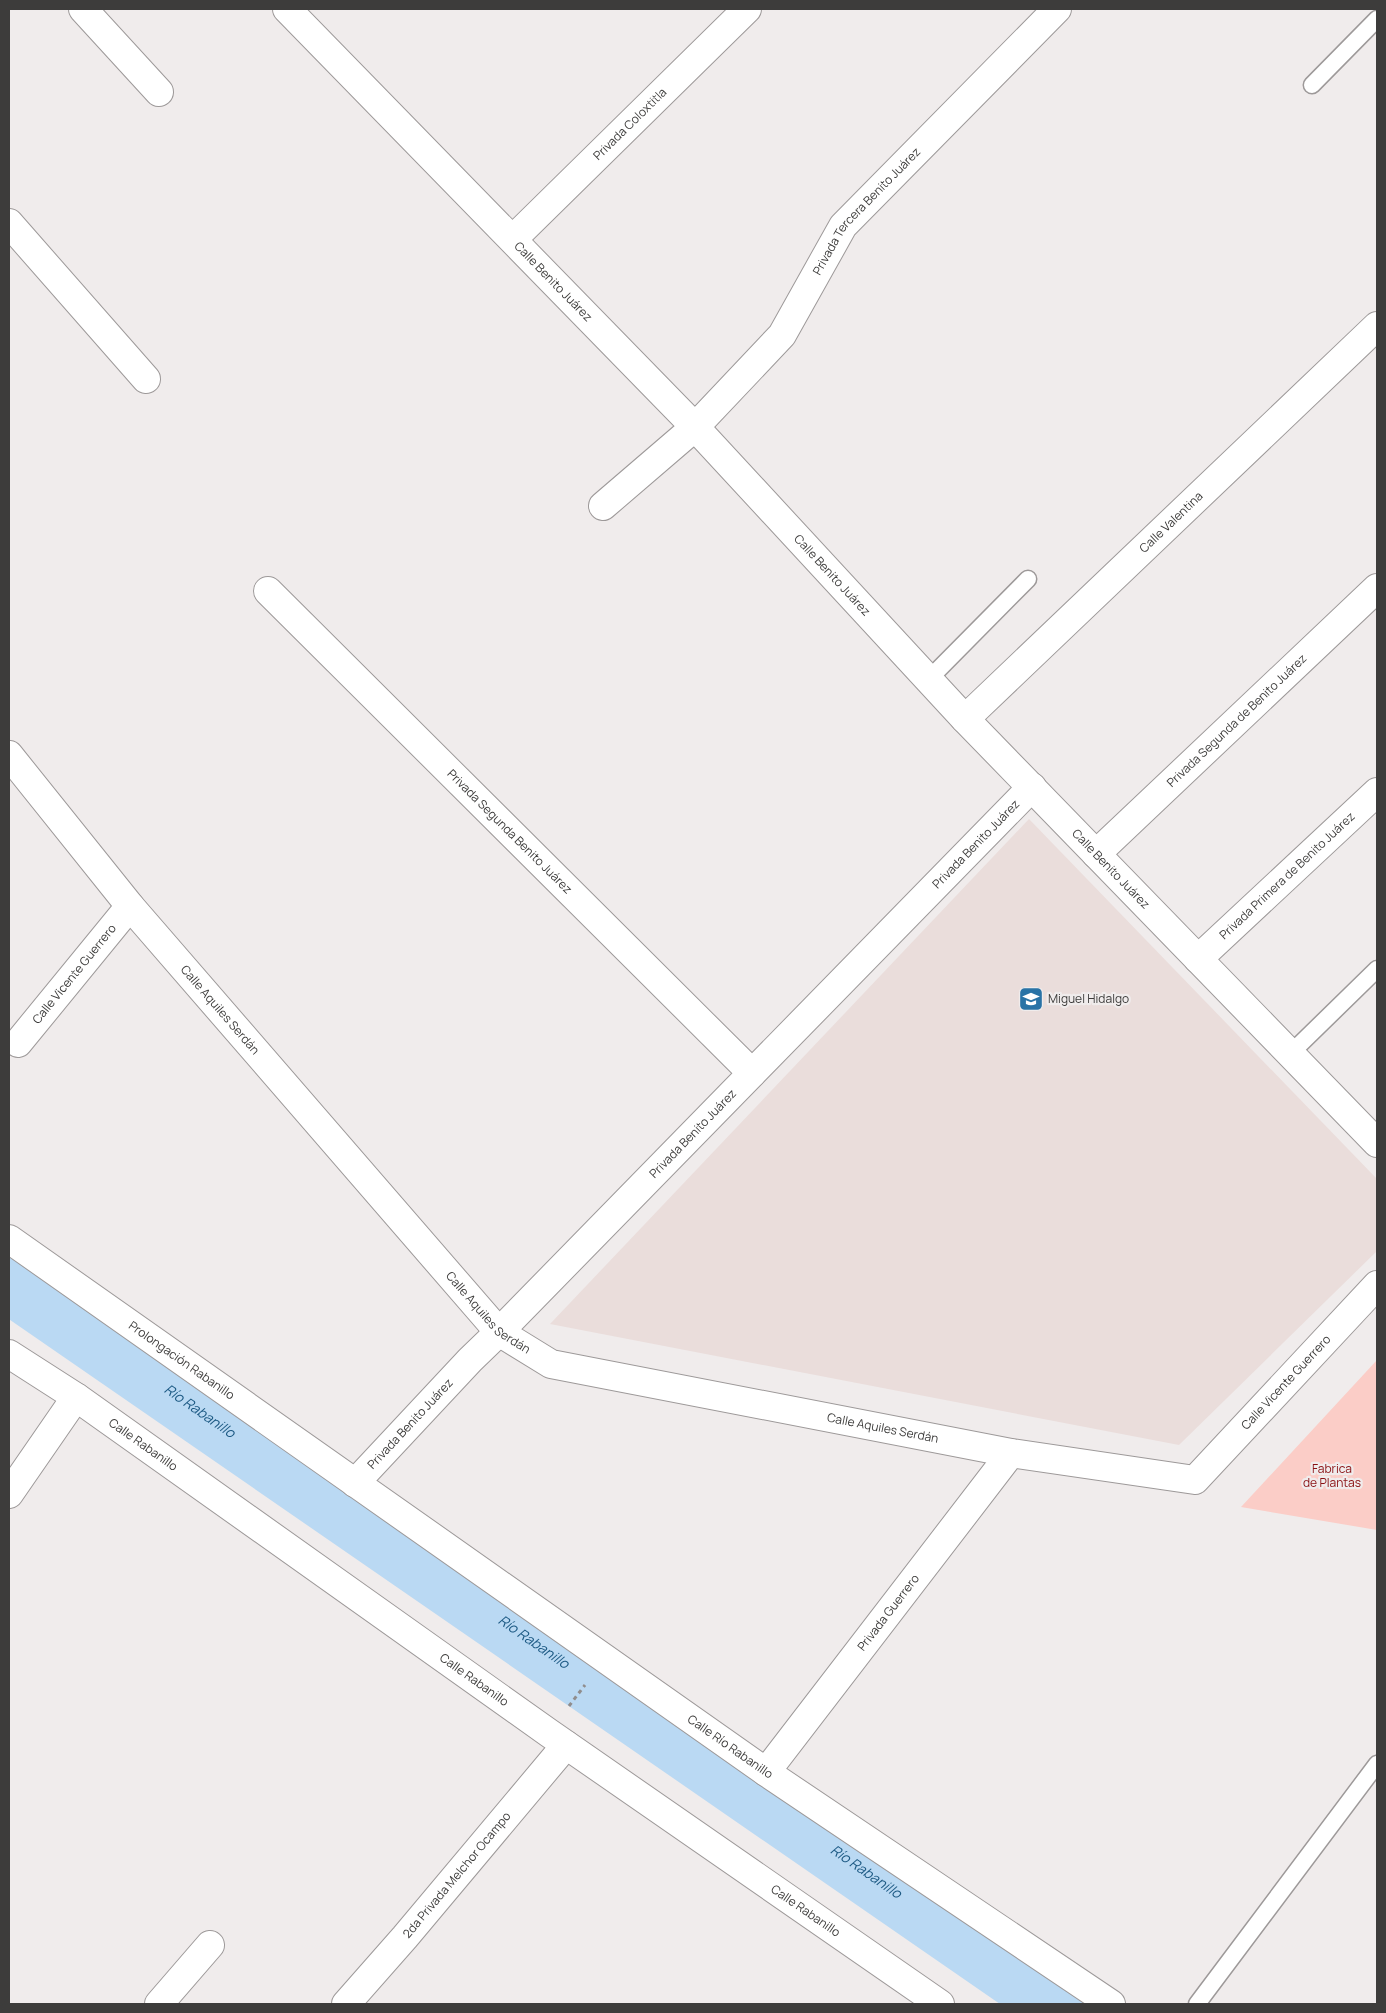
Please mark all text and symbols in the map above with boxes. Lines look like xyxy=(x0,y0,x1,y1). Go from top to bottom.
street label: Privada Coloxtitla xyxy=(589,84,670,164)
street label: Privada Tercera Benito Juárez xyxy=(808,143,924,278)
street label: Calle Benito Juárez xyxy=(511,238,596,325)
street label: Calle Valentina xyxy=(1135,488,1206,556)
street label: Calle Benito Juárez xyxy=(790,530,874,619)
street label: Privada Segunda de Benito Juárez xyxy=(1163,650,1310,791)
street label: Privada Segunda Benito Juárez xyxy=(444,765,576,897)
street label: Privada Benito Juárez xyxy=(928,796,1023,892)
street label: Privada Primera de Benito Juárez xyxy=(1215,808,1358,943)
street label: Calle Benito Juárez xyxy=(1068,825,1154,912)
street label: Calle Vicente Guerrero xyxy=(28,920,120,1027)
street label: Calle Aquiles Serdán xyxy=(177,961,264,1058)
school or university icon: Miguel Hidalgo xyxy=(1018,986,1044,1012)
place label: Miguel Hidalgo xyxy=(1048,990,1129,1007)
street label: Privada Benito Juárez xyxy=(645,1085,740,1182)
street label: Calle Aquiles Serdán xyxy=(442,1267,534,1357)
street label: Prolongación Rabanillo xyxy=(125,1317,238,1403)
street label: Calle Vicente Guerrero xyxy=(1237,1331,1334,1433)
street label: Privada Benito Juárez xyxy=(363,1375,457,1472)
water label: Río Rabanillo xyxy=(161,1379,240,1442)
street label: Calle Aquiles Serdán xyxy=(826,1409,940,1447)
street label: Calle Rabanillo xyxy=(106,1414,181,1475)
park label: Fabrica de Plantas xyxy=(1303,1460,1361,1491)
street label: Privada Guerrero xyxy=(853,1570,923,1654)
water label: Río Rabanillo xyxy=(495,1610,574,1673)
street label: Calle Rabanillo xyxy=(436,1649,512,1710)
street label: Calle Río Rabanillo xyxy=(684,1710,777,1782)
street label: 2da Privada Melchor Ocampo xyxy=(399,1808,514,1942)
water label: Río Rabanillo xyxy=(827,1840,906,1903)
street label: Calle Rabanillo xyxy=(768,1880,844,1940)

